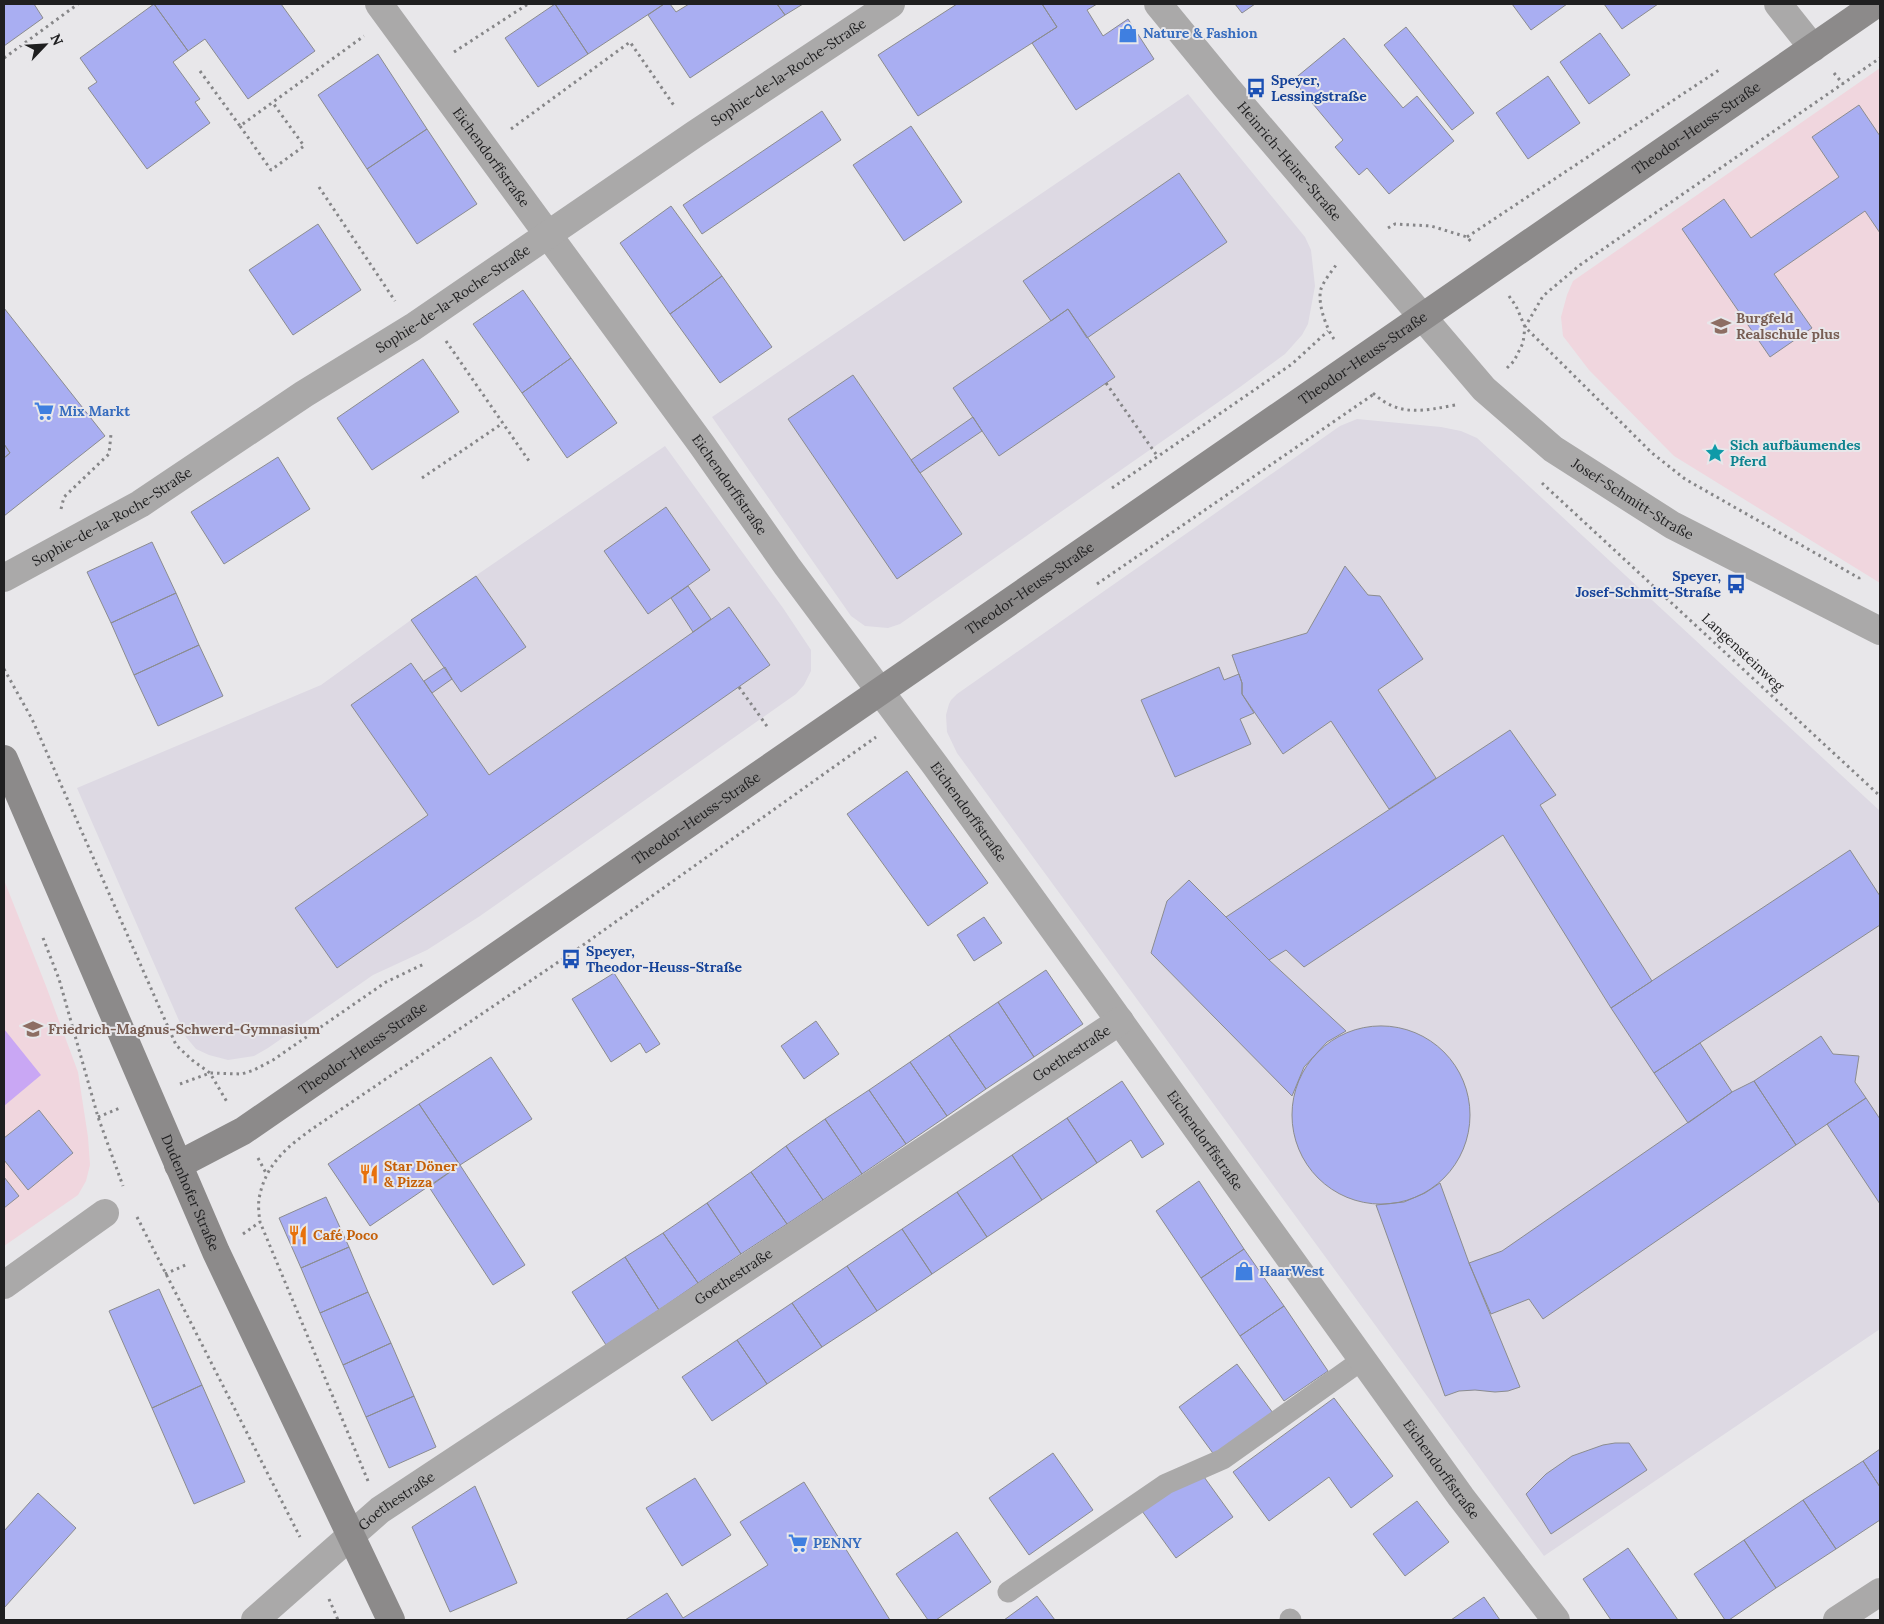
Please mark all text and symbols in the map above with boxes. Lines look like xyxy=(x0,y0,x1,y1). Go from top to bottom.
street label: Sophie-de-la-Roche-Straße xyxy=(707,14,870,130)
north arrow xyxy=(20,20,70,70)
shop icon: Nature & Fashion xyxy=(1117,22,1139,44)
place label: Nature & Fashion xyxy=(1143,24,1258,42)
text: N xyxy=(46,31,67,48)
place label: Speyer, Lessingstraße xyxy=(1271,71,1367,105)
bus stop icon: Speyer, Lessingstraße xyxy=(1245,77,1267,99)
street label: Theodor-Heuss-Straße xyxy=(1628,77,1764,179)
street label: Heinrich-Heine-Straße xyxy=(1233,98,1346,225)
street label: Eichendorffstraße xyxy=(449,104,534,211)
street label: Sophie-de-la-Roche-Straße xyxy=(372,240,534,357)
street label: Theodor-Heuss-Straße xyxy=(1295,307,1431,409)
place label: Burgfeld Realschule plus xyxy=(1736,309,1840,343)
school or university icon: Burgfeld Realschule plus xyxy=(1710,315,1732,337)
supermarket icon: Mix Markt xyxy=(33,400,55,422)
place label: Mix Markt xyxy=(59,402,130,420)
street label: Eichendorffstraße xyxy=(688,431,772,539)
place label: Sich aufbäumendes Pferd xyxy=(1730,436,1861,470)
place icon: Sich aufbäumendes Pferd xyxy=(1704,442,1726,464)
street label: Josef-Schmitt-Straße xyxy=(1567,454,1697,544)
street label: Sophie-de-la-Roche-Straße xyxy=(28,463,196,570)
street label: Theodor-Heuss-Straße xyxy=(962,537,1098,639)
place label: Speyer, Josef-Schmitt-Straße xyxy=(1575,567,1721,601)
bus stop icon: Speyer, Josef-Schmitt-Straße xyxy=(1725,573,1747,595)
street label: Langensteinweg xyxy=(1698,609,1788,695)
street label: Eichendorffstraße xyxy=(926,758,1011,865)
street label: Theodor-Heuss-Straße xyxy=(628,767,764,869)
place label: Speyer, Theodor-Heuss-Straße xyxy=(586,942,742,976)
bus stop icon: Speyer, Theodor-Heuss-Straße xyxy=(560,948,582,970)
street label: Theodor-Heuss-Straße xyxy=(295,997,431,1099)
school or university icon: Friedrich-Magnus-Schwerd-Gymnasium xyxy=(22,1018,44,1040)
place label: Friedrich-Magnus-Schwerd-Gymnasium xyxy=(48,1020,320,1038)
street label: Goethestraße xyxy=(1029,1021,1114,1086)
street label: Eichendorffstraße xyxy=(1163,1087,1247,1194)
street label: Dudenhofer Straße xyxy=(157,1131,224,1254)
place label: Star Döner & Pizza xyxy=(384,1157,458,1191)
restaurant icon: Star Döner & Pizza xyxy=(358,1163,380,1185)
restaurant icon: Café Poco xyxy=(287,1224,309,1246)
place label: Café Poco xyxy=(313,1226,378,1244)
street label: Goethestraße xyxy=(691,1244,776,1309)
shop icon: HaarWest xyxy=(1233,1260,1255,1282)
place label: HaarWest xyxy=(1259,1262,1325,1280)
street label: Eichendorffstraße xyxy=(1399,1416,1484,1523)
street label: Goethestraße xyxy=(354,1467,438,1534)
supermarket icon: PENNY xyxy=(787,1532,809,1554)
place label: PENNY xyxy=(813,1534,862,1552)

